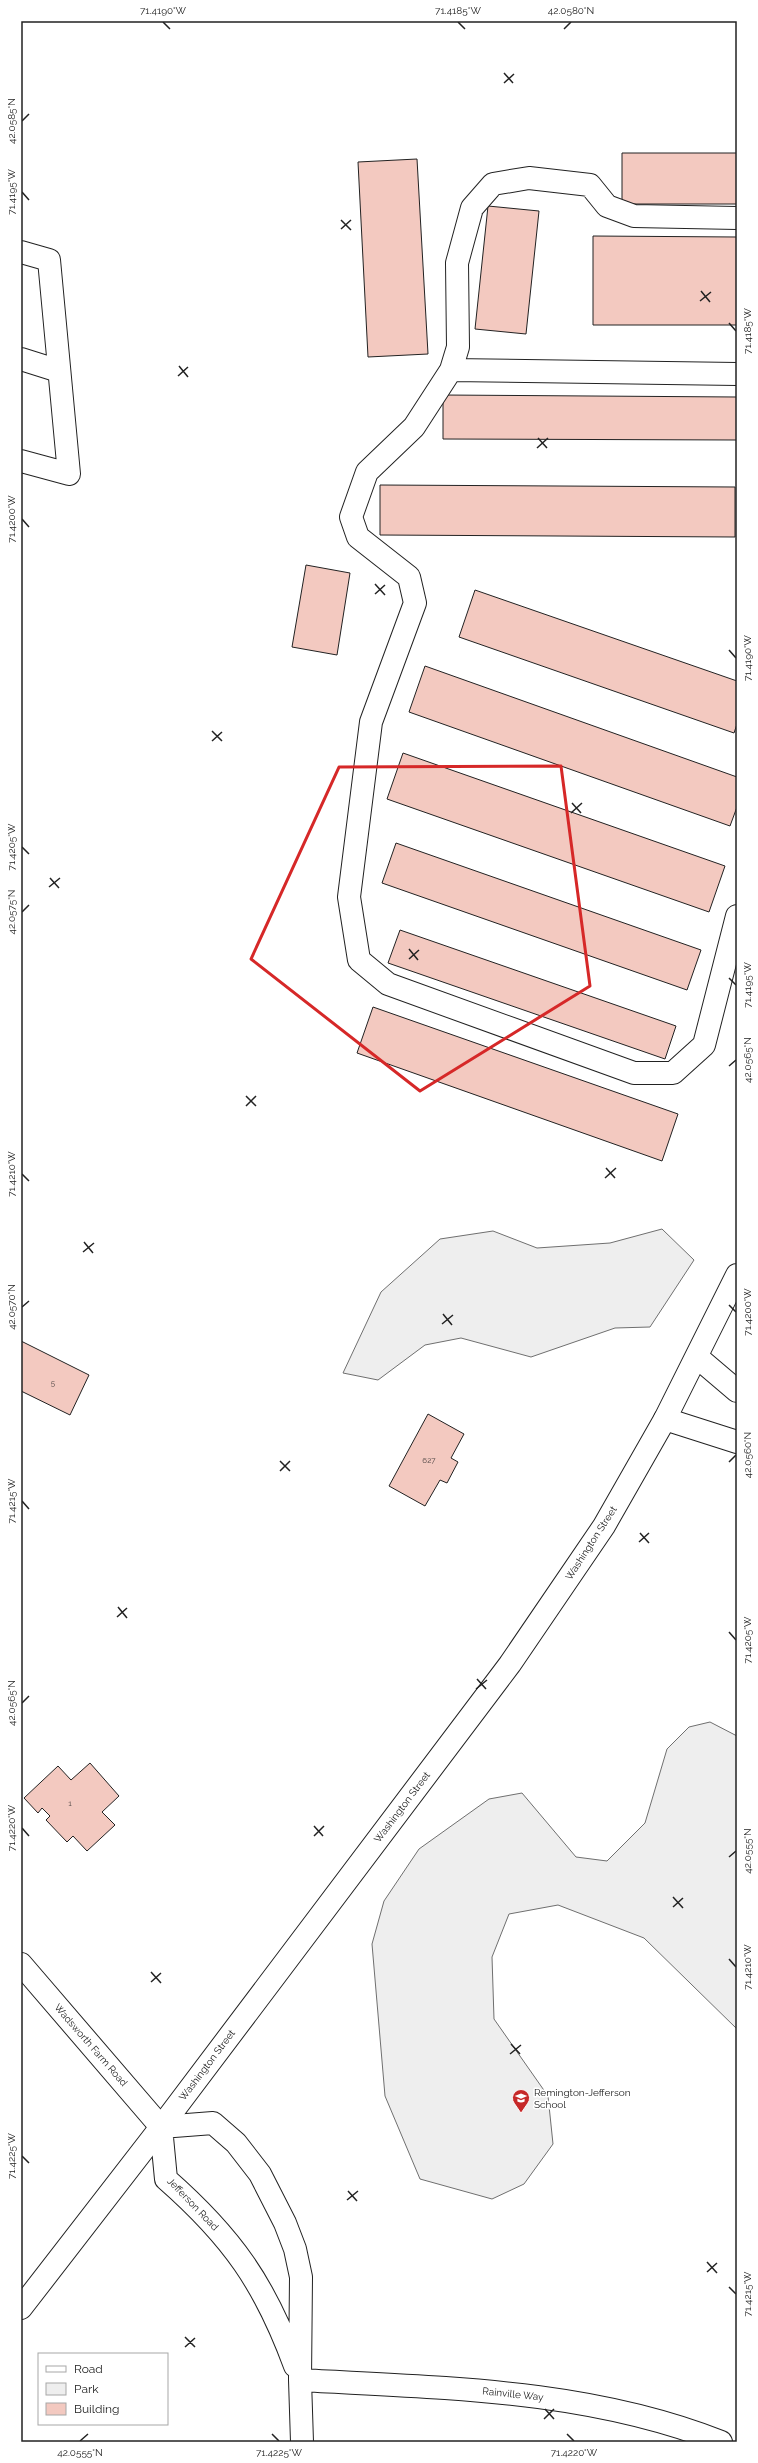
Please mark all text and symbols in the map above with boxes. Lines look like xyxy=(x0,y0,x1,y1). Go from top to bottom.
text: 71.4190°W xyxy=(140,5,187,16)
text: 71.4185°W xyxy=(435,5,481,16)
text: 42.0580°N xyxy=(548,5,594,16)
text: 42.0585°N xyxy=(6,98,17,144)
text: 71.4195°W xyxy=(6,169,17,215)
text: 71.4185°W xyxy=(742,308,753,354)
text: 71.4200°W xyxy=(6,495,17,543)
text: 71.4190°W xyxy=(742,634,753,681)
text: 71.4205°W xyxy=(6,823,17,870)
text: 42.0575°N xyxy=(6,889,17,935)
text: 71.4195°W xyxy=(742,962,753,1008)
text: 42.0565°N xyxy=(742,1037,753,1083)
text: 71.4210°W xyxy=(6,1151,17,1197)
text: 42.0570°N xyxy=(6,1284,17,1330)
text: 71.4200°W xyxy=(742,1288,753,1336)
house number: 5 xyxy=(51,1378,56,1388)
text: 42.0560°N xyxy=(742,1432,753,1478)
house number: 627 xyxy=(422,1455,436,1465)
text: 71.4215°W xyxy=(6,1478,17,1524)
street label: Washington Street xyxy=(563,1504,619,1582)
text: 71.4205°W xyxy=(742,1616,753,1663)
text: 42.0565°N xyxy=(6,1680,17,1726)
street label: Washington Street xyxy=(372,1769,433,1844)
house number: 1 xyxy=(68,1798,72,1808)
text: 71.4220°W xyxy=(6,1804,17,1851)
text: 42.0555°N xyxy=(742,1828,753,1874)
text: 71.4210°W xyxy=(742,1944,753,1990)
street label: Wadsworth Farm Road xyxy=(52,2002,130,2088)
street label: Washington Street xyxy=(177,2027,238,2102)
place label: Remington-Jefferson School xyxy=(534,2087,631,2110)
school or university icon: Remington-Jefferson School xyxy=(511,2088,531,2113)
text: 71.4225°W xyxy=(6,2132,17,2179)
street label: Jefferson Road xyxy=(165,2175,221,2233)
text: 71.4215°W xyxy=(742,2271,753,2317)
legend xyxy=(38,2353,168,2425)
text: Road xyxy=(74,2362,103,2376)
text: Park xyxy=(74,2382,99,2396)
street label: Rainville Way xyxy=(482,2385,545,2403)
text: Building xyxy=(74,2402,120,2416)
text: 42.0555°N xyxy=(57,2447,103,2458)
text: 71.4225°W xyxy=(256,2447,303,2458)
text: 71.4220°W xyxy=(551,2447,598,2458)

